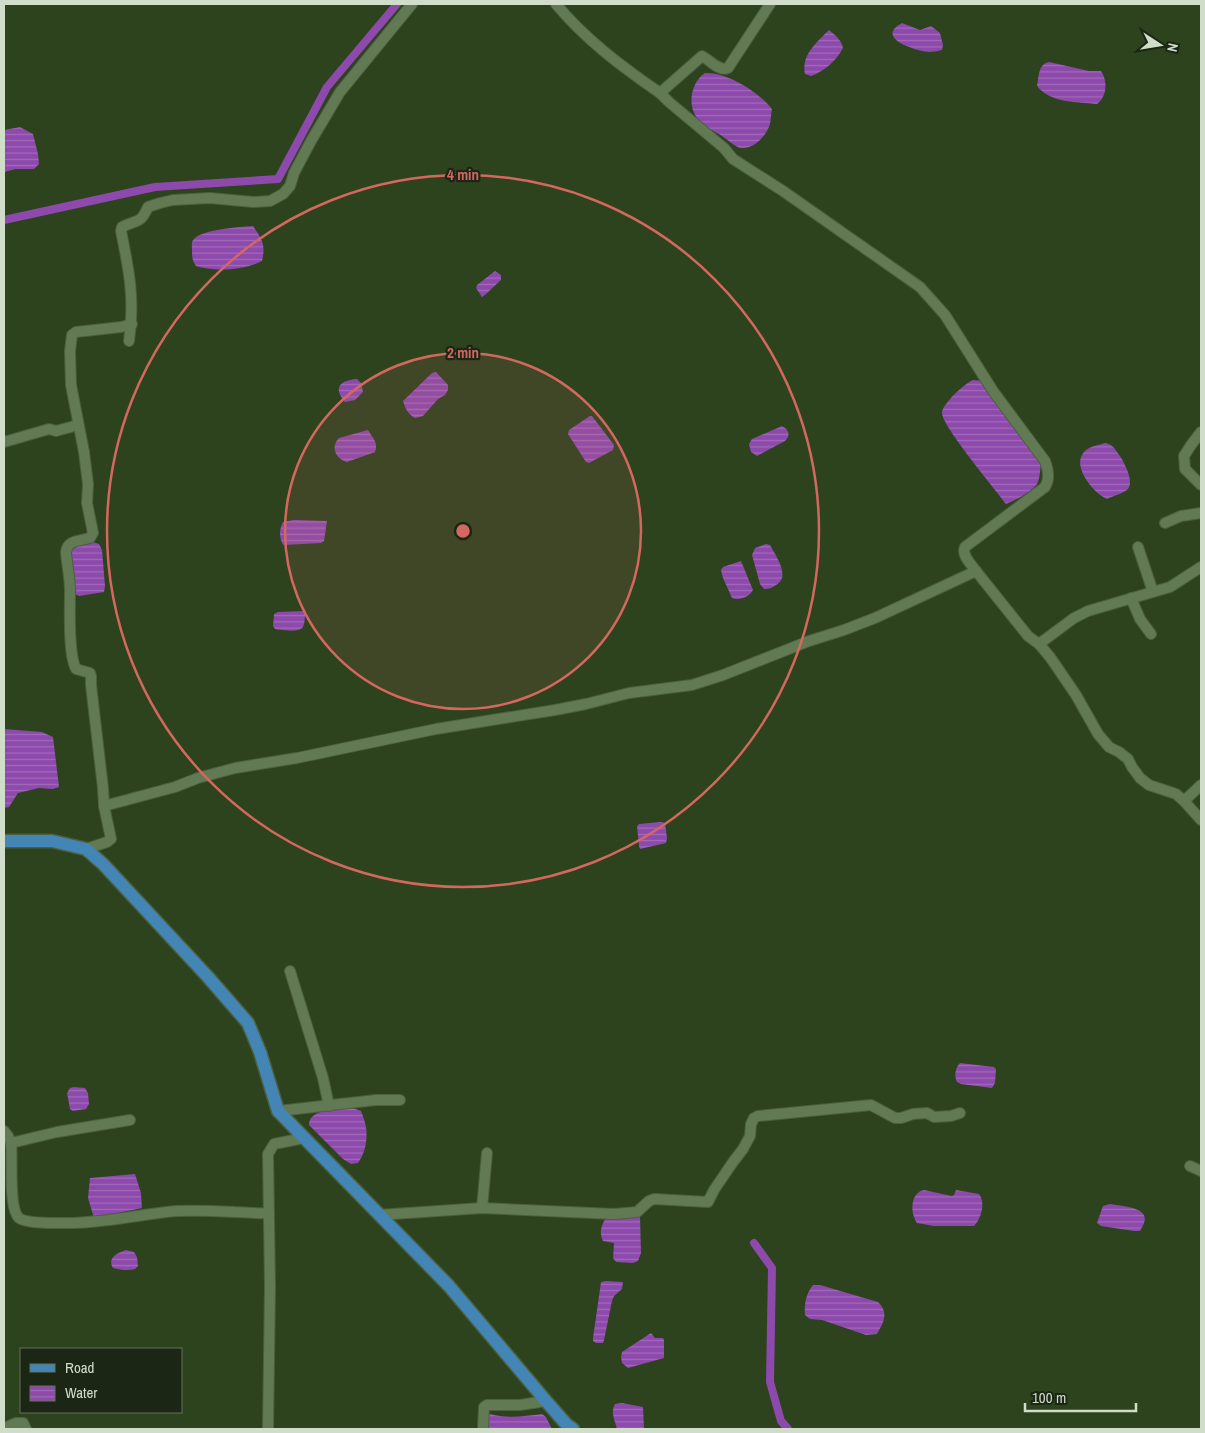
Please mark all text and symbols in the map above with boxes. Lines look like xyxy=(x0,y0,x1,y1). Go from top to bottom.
north arrow xyxy=(1135,20,1185,70)
text: N xyxy=(1163,42,1182,54)
text: 4 min xyxy=(447,164,479,185)
text: 2 min xyxy=(447,342,479,363)
centre of rings xyxy=(454,522,472,540)
legend xyxy=(20,1348,182,1413)
text: Road xyxy=(65,1357,94,1378)
scale bar xyxy=(1025,1380,1136,1412)
text: Water xyxy=(65,1382,97,1403)
text: 100 m xyxy=(1032,1387,1066,1408)

